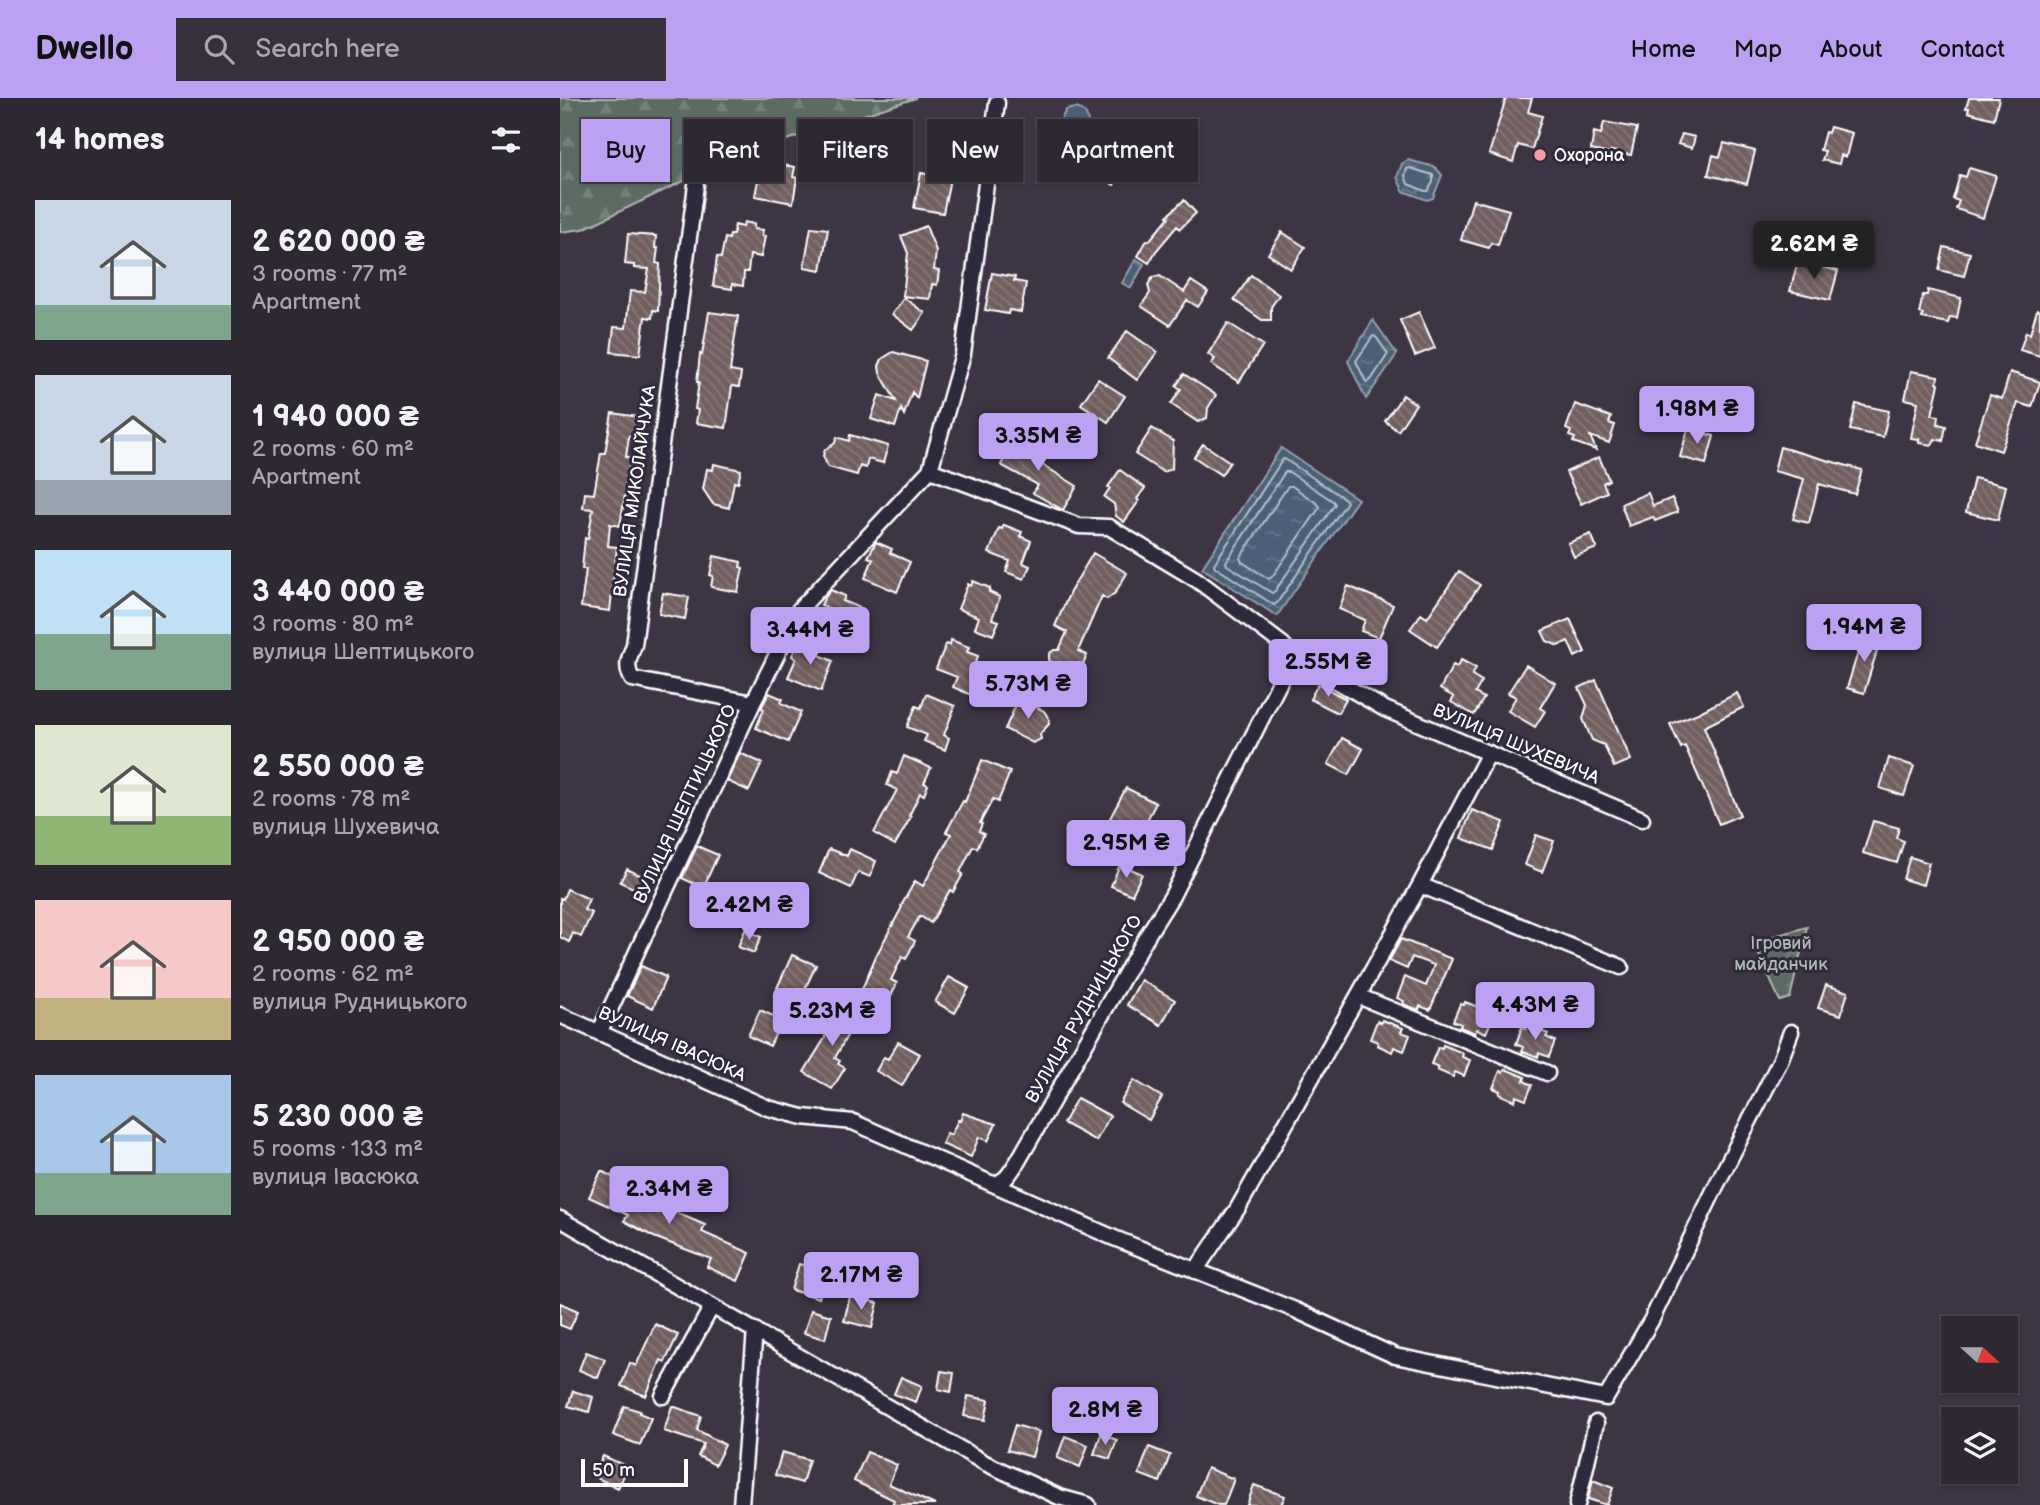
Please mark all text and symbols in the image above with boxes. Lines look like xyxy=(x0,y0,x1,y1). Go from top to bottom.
search box xyxy=(176,18,666,81)
text: Dwello xyxy=(35,29,134,69)
icon: search xyxy=(200,30,238,68)
text: Search here xyxy=(256,34,400,65)
text: Home xyxy=(1631,35,1696,64)
text: Map xyxy=(1734,35,1782,64)
text: About xyxy=(1820,35,1882,64)
text: Contact xyxy=(1920,35,2005,64)
chip: Buy xyxy=(581,119,670,182)
chip: Rent xyxy=(684,119,784,182)
chip: Filters xyxy=(798,119,913,182)
chip: New xyxy=(927,119,1023,182)
chip: Apartment xyxy=(1037,119,1198,182)
icon: filters xyxy=(487,121,525,159)
text: 14 homes xyxy=(35,122,164,158)
place label: Охорона xyxy=(1554,145,1625,166)
marker: Охорона xyxy=(1532,147,1548,163)
pin: 2.62M ₴ xyxy=(1749,222,1879,281)
text: 2 620 000 ₴ xyxy=(252,224,425,260)
icon: home xyxy=(91,228,175,312)
text: 2.62M ₴ xyxy=(1770,230,1858,258)
text: 3 rooms · 77 m² xyxy=(252,260,408,288)
text: Apartment xyxy=(252,288,361,316)
street label: ВУЛИЦЯ МИКОЛАЙЧУКА xyxy=(610,384,660,598)
pin: 1.98M ₴ xyxy=(1632,386,1762,446)
text: 1.98M ₴ xyxy=(1655,395,1739,423)
text: 1 940 000 ₴ xyxy=(252,399,419,435)
icon: home xyxy=(91,403,175,487)
pin: 3.35M ₴ xyxy=(973,414,1103,473)
text: 3.35M ₴ xyxy=(995,422,1081,450)
text: 2 rooms · 60 m² xyxy=(252,435,414,463)
text: Apartment xyxy=(252,463,361,491)
text: 3 440 000 ₴ xyxy=(252,574,424,610)
icon: home xyxy=(91,578,175,662)
pin: 1.94M ₴ xyxy=(1799,604,1929,664)
pin: 3.44M ₴ xyxy=(745,608,875,667)
text: 3 rooms · 80 m² xyxy=(252,610,414,638)
text: 1.94M ₴ xyxy=(1822,613,1906,641)
text: 3.44M ₴ xyxy=(767,616,853,644)
text: вулиця Шептицького xyxy=(252,638,474,666)
pin: 2.55M ₴ xyxy=(1263,640,1393,699)
text: 2.55M ₴ xyxy=(1285,648,1371,676)
pin: 5.73M ₴ xyxy=(963,662,1093,721)
text: 5.73M ₴ xyxy=(985,670,1071,698)
street label: ВУЛИЦЯ ШУХЕВИЧА xyxy=(1430,699,1602,789)
street label: ВУЛИЦЯ ШЕПТИЦЬКОГО xyxy=(630,701,740,907)
text: 2 550 000 ₴ xyxy=(252,749,424,785)
icon: home xyxy=(91,753,175,837)
text: 2 rooms · 78 m² xyxy=(252,785,410,813)
text: вулиця Шухевича xyxy=(252,813,439,841)
pin: 2.95M ₴ xyxy=(1061,820,1191,880)
text: 2.95M ₴ xyxy=(1083,829,1169,857)
pin: 2.42M ₴ xyxy=(684,882,814,942)
text: 2.42M ₴ xyxy=(705,891,793,919)
street label: ВУЛИЦЯ РУДНИЦЬКОГО xyxy=(1022,911,1147,1107)
text: 2 950 000 ₴ xyxy=(252,924,424,960)
icon: home xyxy=(91,928,175,1012)
park label: Ігровий майданчик xyxy=(1734,933,1828,975)
text: 2 rooms · 62 m² xyxy=(252,960,414,988)
pin: 4.43M ₴ xyxy=(1470,982,1600,1042)
text: вулиця Рудницького xyxy=(252,988,467,1016)
pin: 5.23M ₴ xyxy=(767,988,897,1048)
text: 4.43M ₴ xyxy=(1492,991,1578,1019)
text: 5.23M ₴ xyxy=(789,997,875,1025)
street label: ВУЛИЦЯ ІВАСЮКА xyxy=(595,1002,749,1086)
text: 5 230 000 ₴ xyxy=(252,1099,423,1135)
icon: home xyxy=(91,1103,175,1187)
text: 5 rooms · 133 m² xyxy=(252,1135,423,1163)
text: вулиця Івасюка xyxy=(252,1163,419,1191)
pin: 2.34M ₴ xyxy=(604,1166,734,1226)
text: 2.34M ₴ xyxy=(625,1175,713,1203)
pin: 2.17M ₴ xyxy=(796,1252,926,1312)
text: 2.17M ₴ xyxy=(820,1261,902,1289)
north arrow xyxy=(1941,1316,2018,1393)
map controls xyxy=(1941,1316,2018,1484)
pin: 2.8M ₴ xyxy=(1048,1388,1162,1447)
text: 2.8M ₴ xyxy=(1068,1396,1142,1424)
button: layers xyxy=(1941,1407,2018,1484)
scale bar xyxy=(581,1456,688,1488)
text: 50 m xyxy=(592,1459,635,1482)

